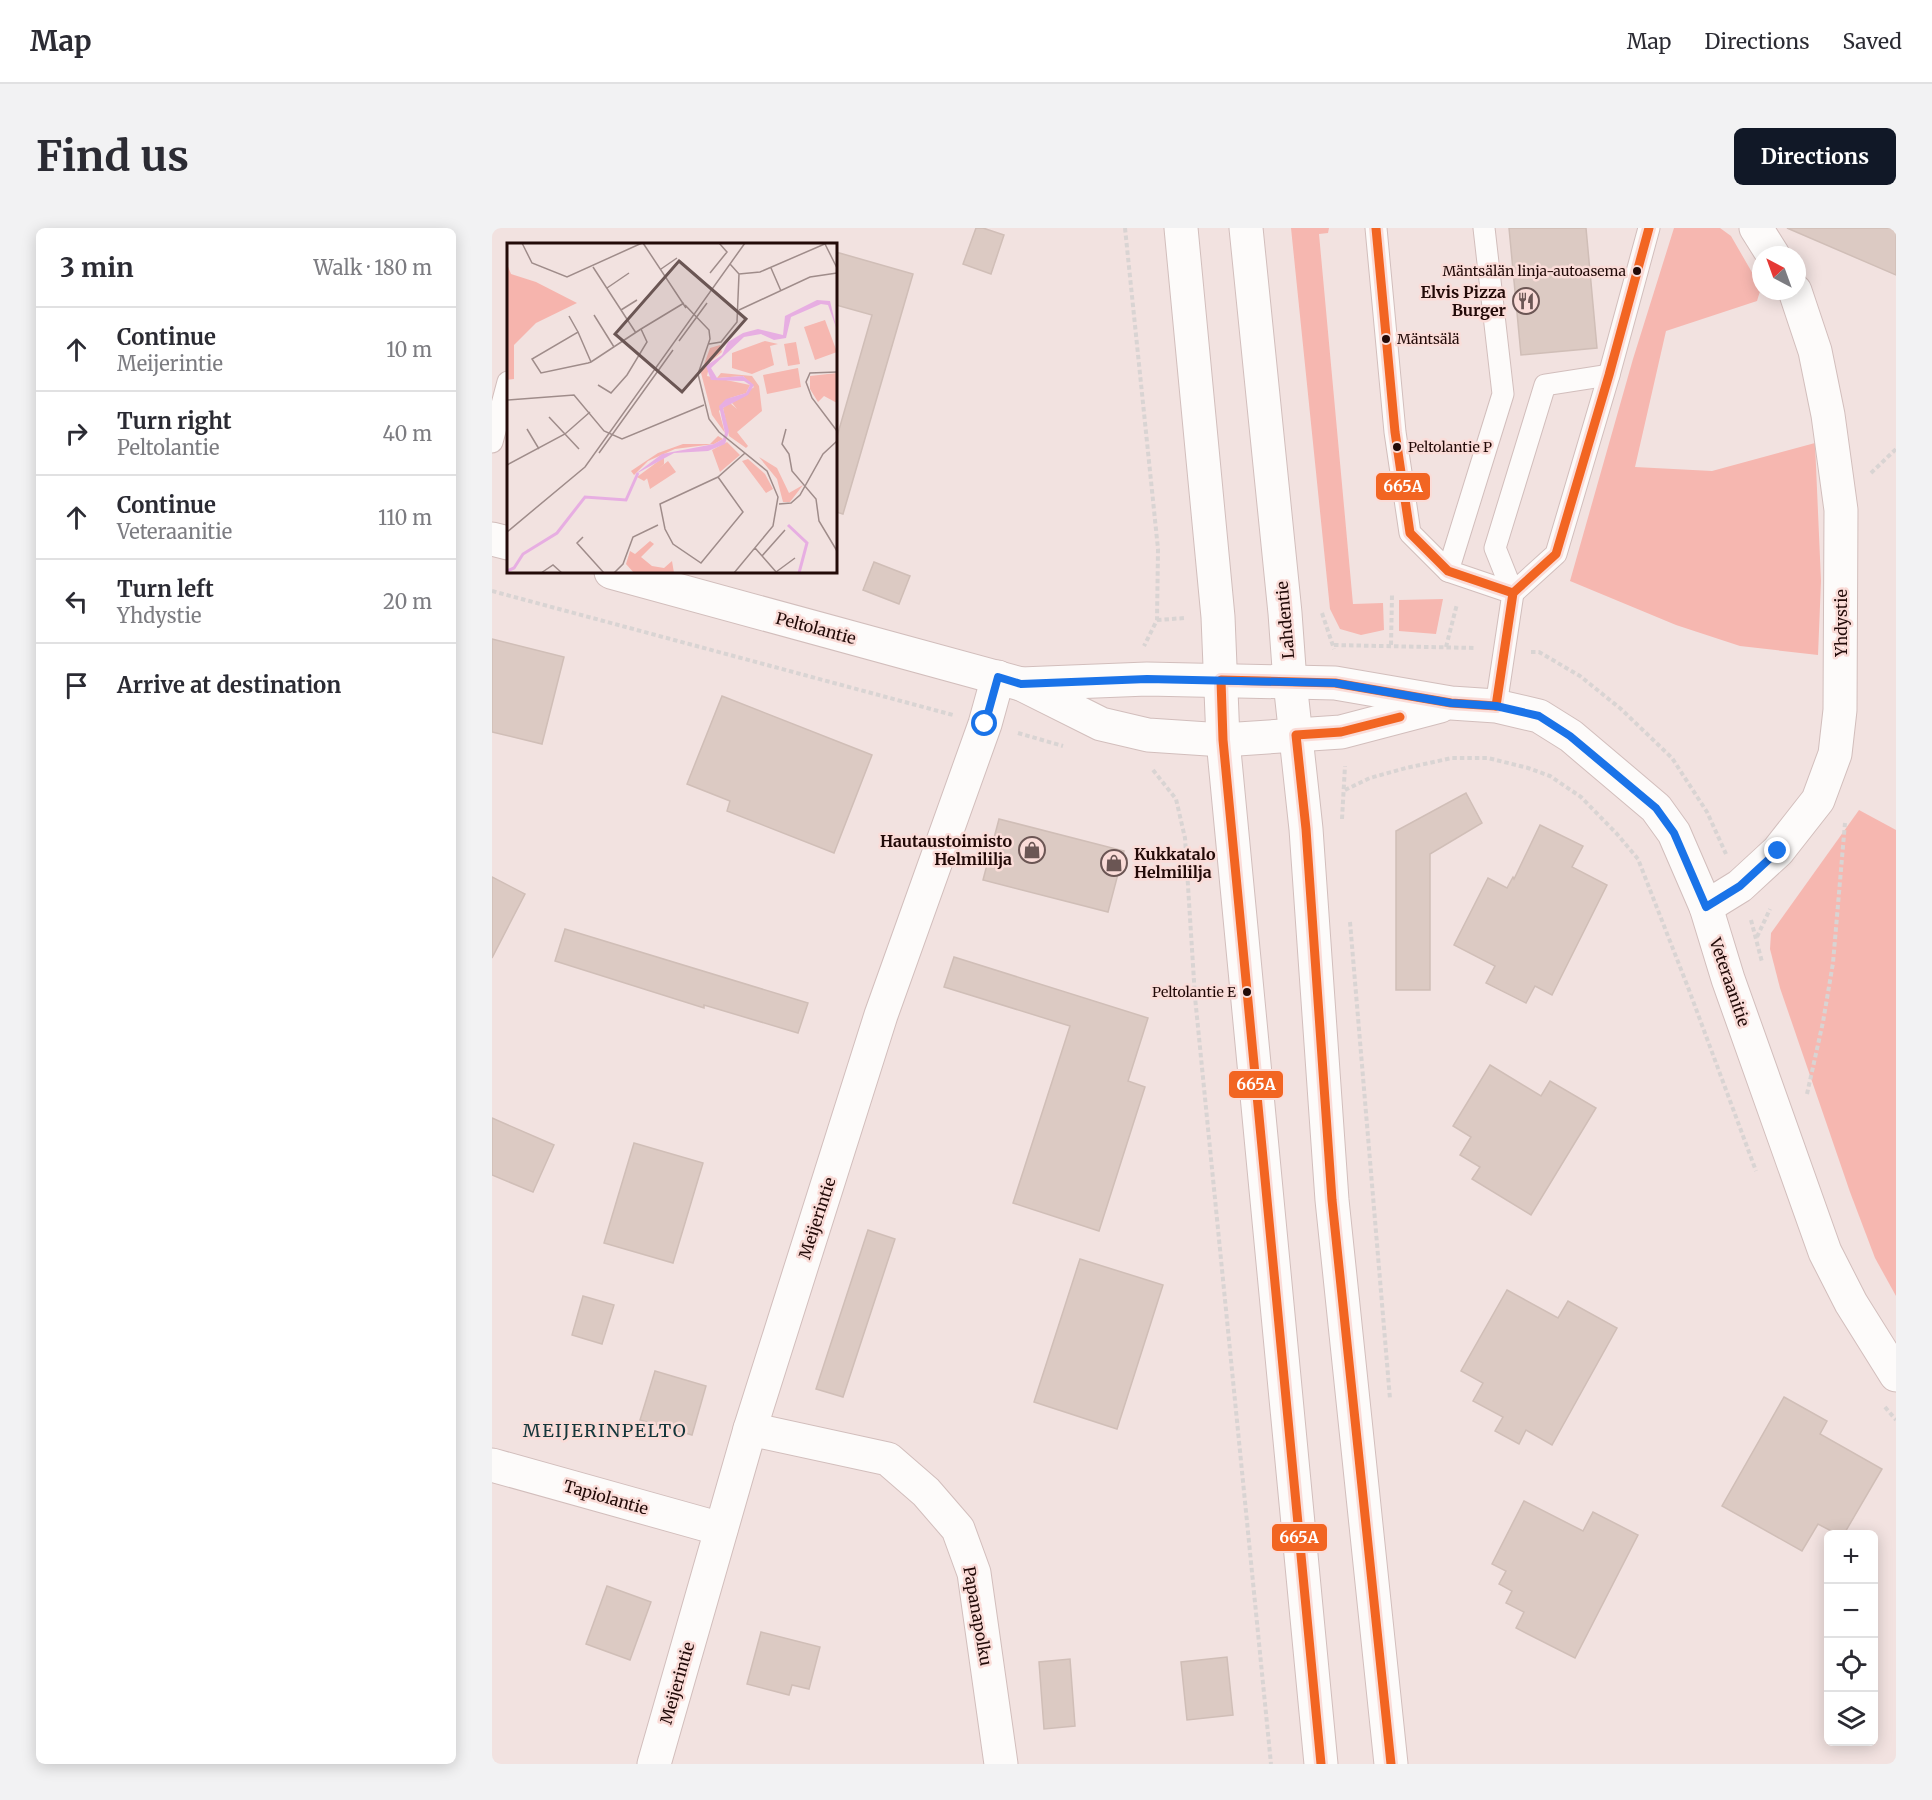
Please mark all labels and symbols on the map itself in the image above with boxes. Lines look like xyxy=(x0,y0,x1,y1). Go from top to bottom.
inset map xyxy=(507,243,837,573)
north arrow xyxy=(1752,246,1806,300)
place label: Mäntsälän linja-autoasema xyxy=(1442,262,1626,280)
marker: Mäntsälän linja-autoasema xyxy=(1631,265,1643,277)
place label: Elvis Pizza Burger xyxy=(1421,282,1507,320)
restaurant icon: Elvis Pizza Burger xyxy=(1511,286,1541,316)
place label: Mäntsälä xyxy=(1397,330,1460,348)
marker: Mäntsälä xyxy=(1380,333,1392,345)
place label: Peltolantie P xyxy=(1408,438,1492,456)
marker: Peltolantie P xyxy=(1391,441,1403,453)
line badge: 665A xyxy=(1375,472,1431,501)
text: 665A xyxy=(1383,476,1423,496)
street label: Lahdentie xyxy=(1272,580,1298,660)
street label: Yhdystie xyxy=(1831,589,1851,658)
street label: Peltolantie xyxy=(774,608,858,648)
route start xyxy=(971,710,997,736)
place label: Hautaustoimisto Helmililja xyxy=(880,831,1012,869)
shop icon: Hautaustoimisto Helmililja xyxy=(1017,835,1047,865)
route end xyxy=(1764,837,1790,863)
place label: Kukkatalo Helmililja xyxy=(1134,844,1216,882)
shop icon: Kukkatalo Helmililja xyxy=(1099,848,1129,878)
street label: Veteraanitie xyxy=(1705,934,1754,1029)
place label: Peltolantie E xyxy=(1152,983,1236,1001)
marker: Peltolantie E xyxy=(1241,986,1253,998)
line badge: 665A xyxy=(1228,1070,1284,1099)
text: 665A xyxy=(1236,1074,1276,1094)
street label: Meijerintie xyxy=(794,1175,840,1261)
district label: MEIJERINPELTO xyxy=(523,1419,687,1442)
street label: Tapiolantie xyxy=(561,1475,651,1519)
line badge: 665A xyxy=(1271,1523,1328,1552)
text: 665A xyxy=(1279,1527,1319,1547)
street label: Papanapolku xyxy=(959,1565,997,1667)
street label: Meijerintie xyxy=(656,1640,698,1726)

